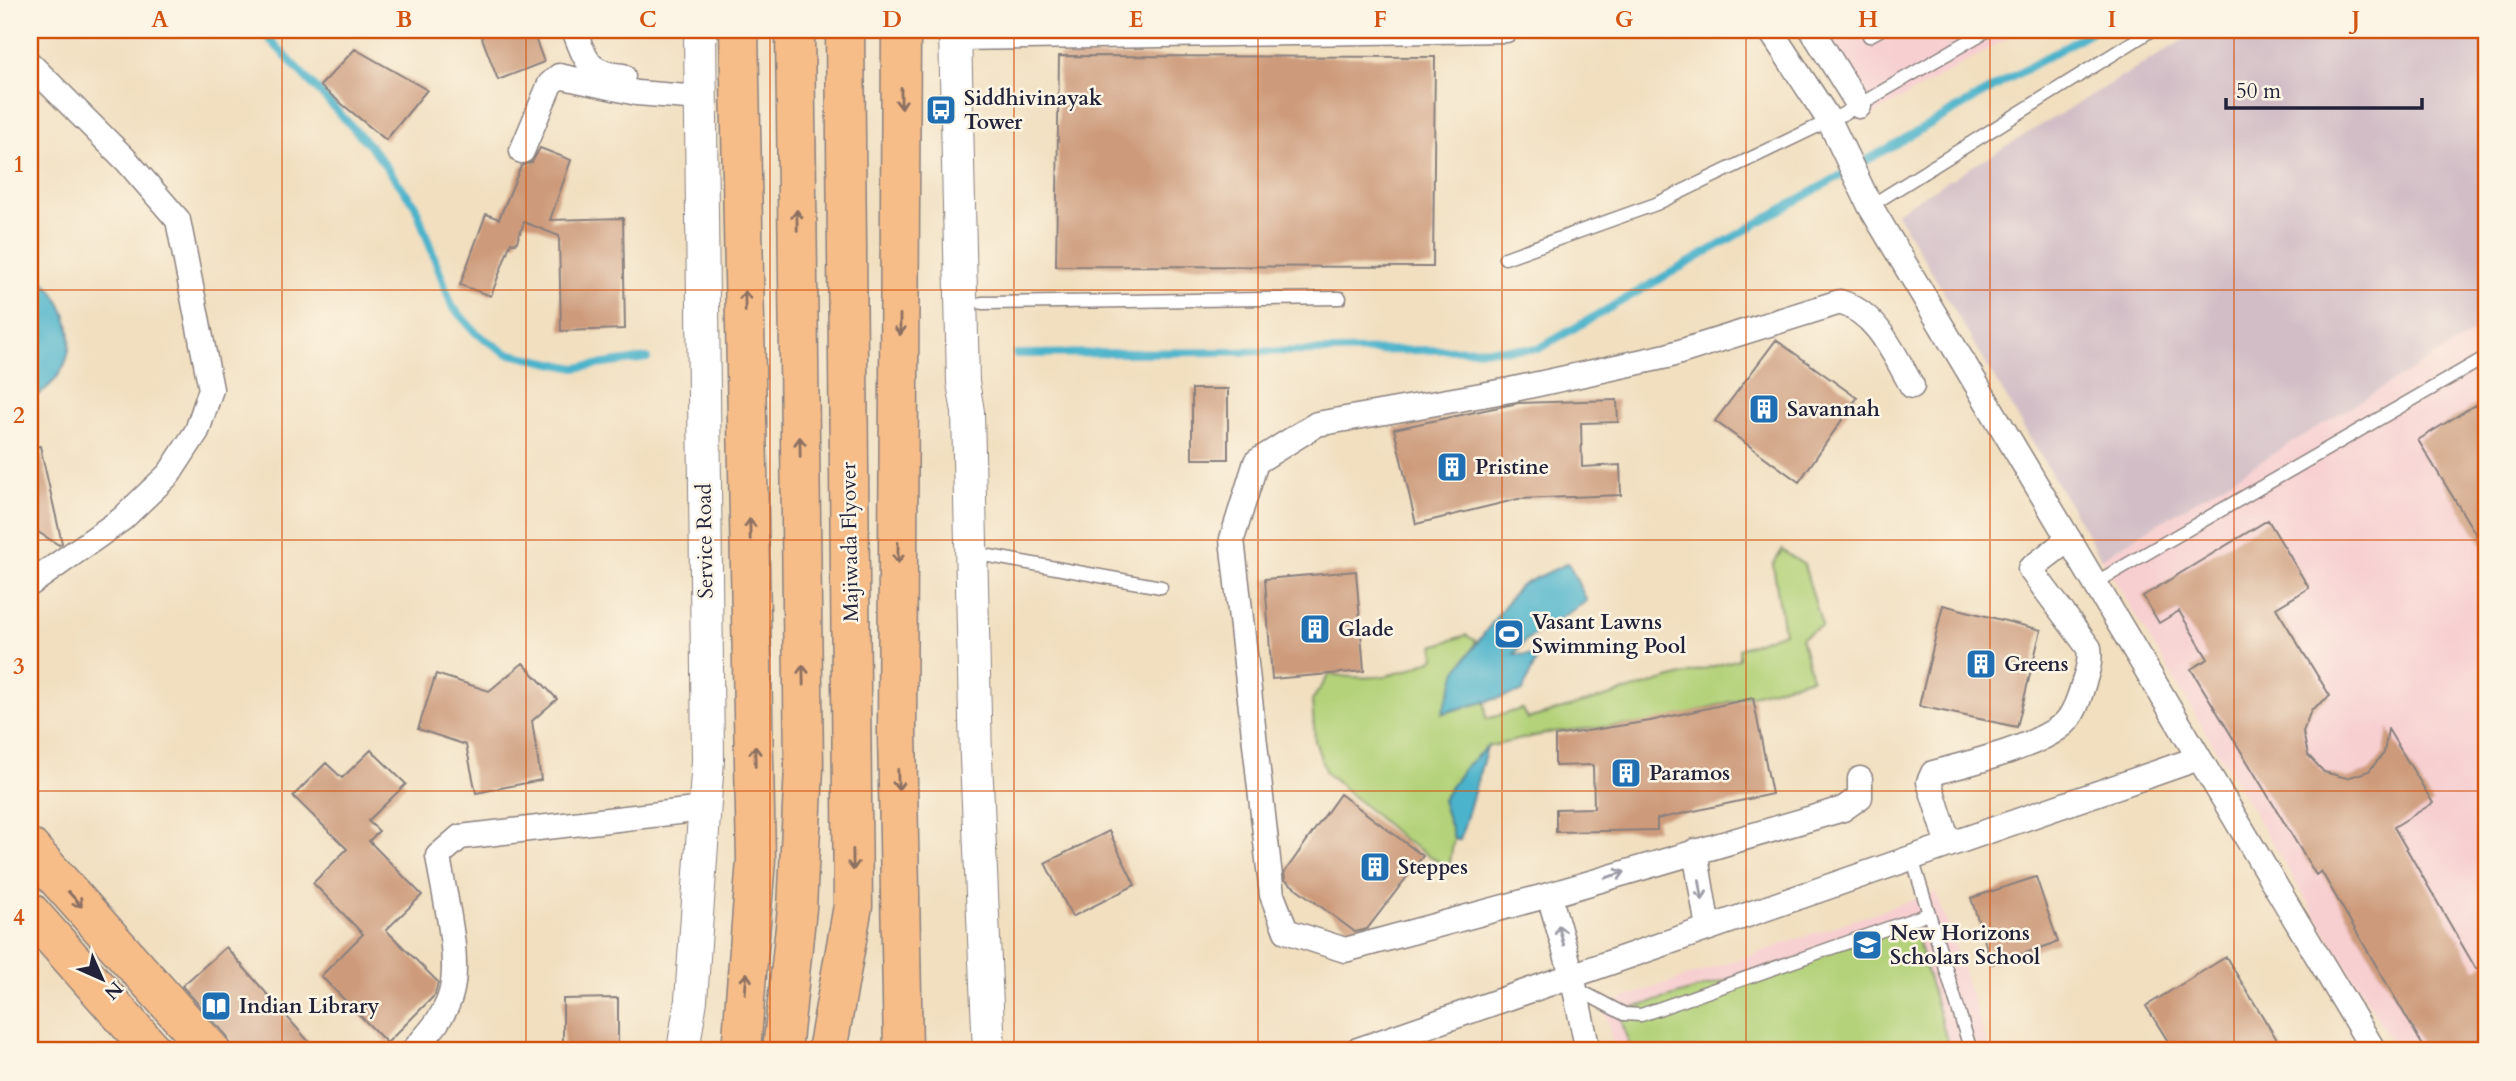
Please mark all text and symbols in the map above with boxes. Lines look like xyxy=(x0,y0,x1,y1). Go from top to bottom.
text: A xyxy=(151,4,169,35)
text: B xyxy=(396,4,412,35)
text: C xyxy=(639,4,657,35)
text: D xyxy=(882,4,902,35)
text: E xyxy=(1129,4,1143,35)
text: F xyxy=(1373,4,1387,35)
text: G xyxy=(1615,4,1634,35)
text: H xyxy=(1858,4,1878,35)
text: I xyxy=(2108,4,2116,35)
text: J xyxy=(2349,4,2360,35)
scale bar xyxy=(2226,66,2422,110)
text: 50 m xyxy=(2236,77,2281,106)
place label: Siddhivinayak Tower xyxy=(964,84,1102,137)
one-way arrow xyxy=(894,86,908,109)
bus stop icon: Siddhivinayak Tower xyxy=(924,93,958,127)
text: 1 xyxy=(13,149,25,180)
one-way arrow xyxy=(790,209,804,232)
one-way arrow xyxy=(738,290,752,313)
one-way arrow xyxy=(893,314,907,337)
building icon: Savannah xyxy=(1747,392,1781,426)
place label: Savannah xyxy=(1787,395,1880,424)
text: 2 xyxy=(13,400,25,431)
one-way arrow xyxy=(793,436,807,459)
building icon: Pristine xyxy=(1435,450,1469,484)
place label: Pristine xyxy=(1475,453,1549,482)
street label: Majiwada Flyover xyxy=(834,461,866,622)
street label: Service Road xyxy=(689,483,721,599)
one-way arrow xyxy=(743,517,757,540)
one-way arrow xyxy=(892,541,905,564)
place label: Vasant Lawns Swimming Pool xyxy=(1532,608,1686,661)
building icon: Glade xyxy=(1298,612,1332,646)
place label: Glade xyxy=(1338,615,1394,644)
sports icon: Vasant Lawns Swimming Pool xyxy=(1492,617,1526,651)
building icon: Greens xyxy=(1964,647,1998,681)
place label: Greens xyxy=(2004,650,2068,679)
text: 3 xyxy=(13,651,25,682)
one-way arrow xyxy=(796,664,809,687)
one-way arrow xyxy=(748,745,761,768)
building icon: Paramos xyxy=(1609,756,1643,790)
place label: Paramos xyxy=(1649,759,1730,788)
one-way arrow xyxy=(892,769,905,792)
one-way arrow xyxy=(846,848,859,871)
building icon: Steppes xyxy=(1358,850,1392,884)
place label: Steppes xyxy=(1398,853,1468,882)
one-way arrow xyxy=(1604,868,1626,881)
one-way arrow xyxy=(1695,878,1708,901)
one-way arrow xyxy=(67,890,83,908)
text: 4 xyxy=(13,902,25,933)
place label: New Horizons Scholars School xyxy=(1890,919,2040,972)
one-way arrow xyxy=(1553,924,1566,946)
school or university icon: New Horizons Scholars School xyxy=(1850,928,1884,962)
north arrow xyxy=(66,944,136,1014)
one-way arrow xyxy=(740,972,753,995)
text: N xyxy=(98,975,128,1006)
library icon: Indian Library xyxy=(199,989,233,1023)
place label: Indian Library xyxy=(239,992,380,1021)

